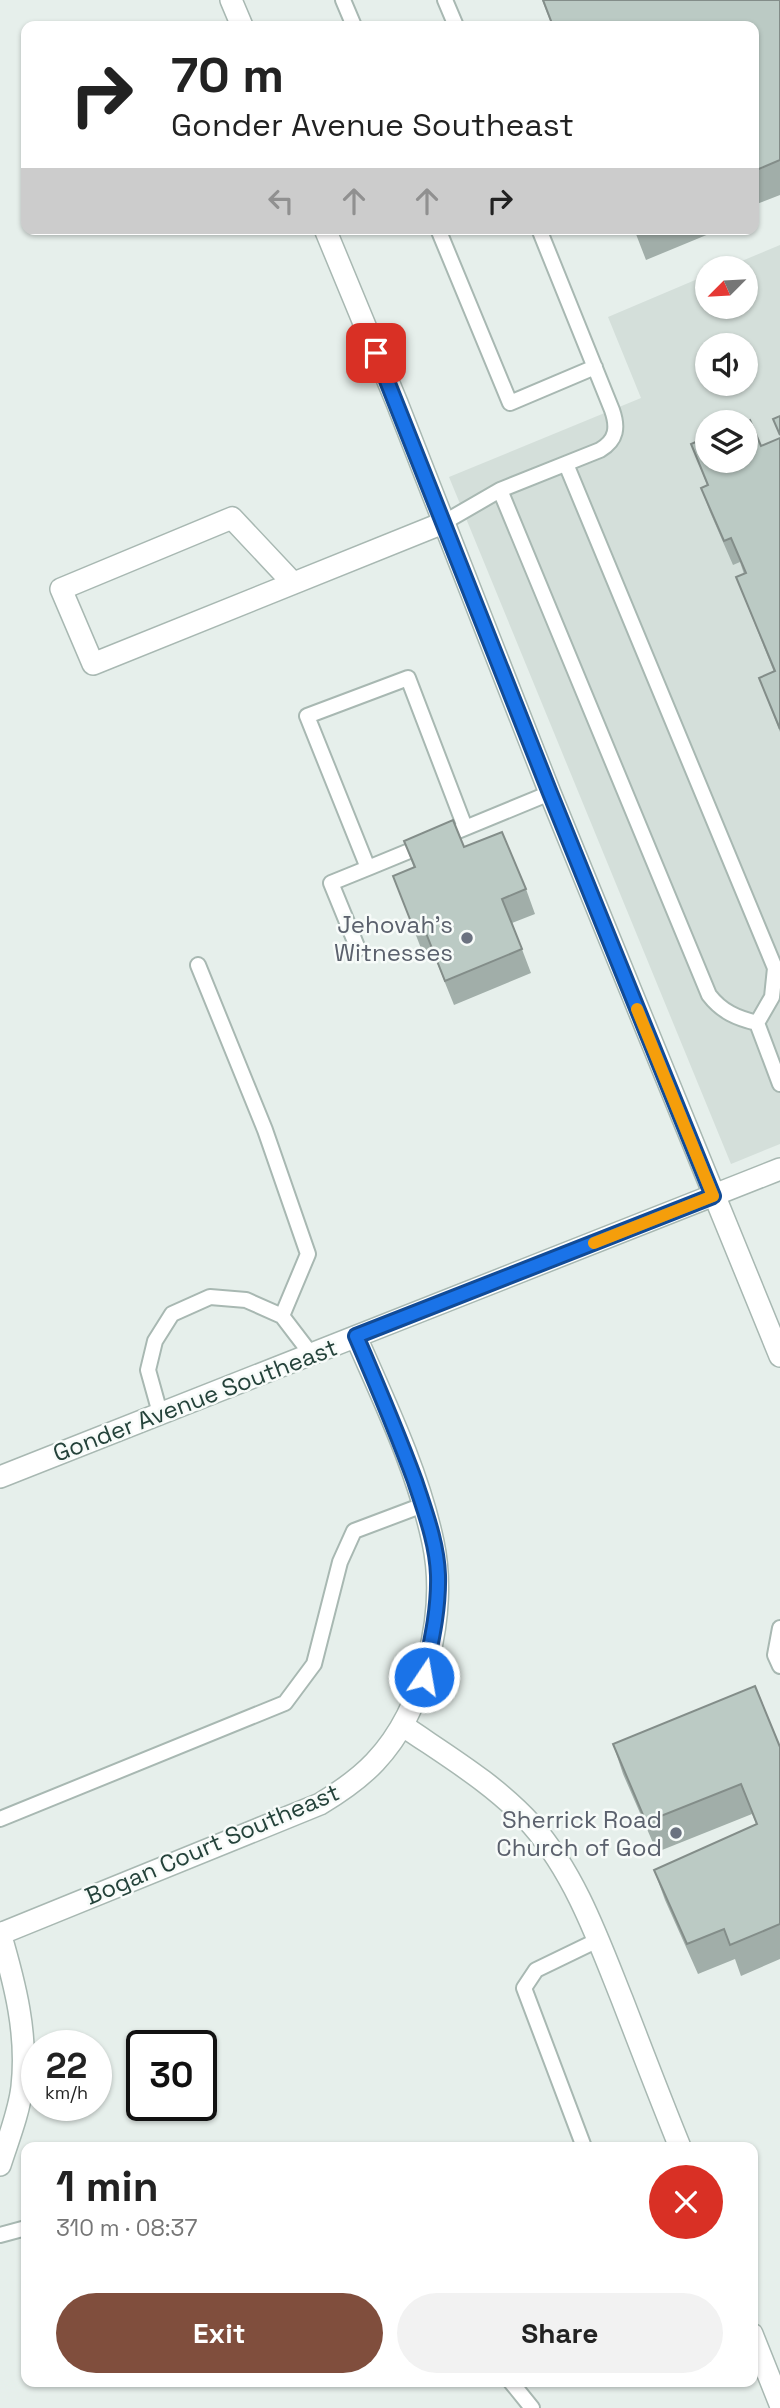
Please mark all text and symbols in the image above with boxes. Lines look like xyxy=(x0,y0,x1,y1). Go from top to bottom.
text: 70 m xyxy=(171,44,284,106)
icon: right xyxy=(56,49,147,140)
text: Gonder Avenue Southeast xyxy=(171,105,574,145)
icon: left xyxy=(262,182,300,220)
icon: ahead xyxy=(335,182,373,220)
icon: ahead xyxy=(408,182,446,220)
icon: right xyxy=(481,182,519,220)
north arrow xyxy=(695,256,758,318)
map controls xyxy=(695,256,758,473)
pin xyxy=(346,323,406,383)
button: sound xyxy=(695,333,758,396)
icon: arrive xyxy=(357,334,395,372)
button: layers xyxy=(695,410,758,473)
place label: Jehovah's Witnesses xyxy=(334,909,453,968)
marker: Jehovah's Witnesses xyxy=(459,930,475,946)
street label: Gonder Avenue Southeast xyxy=(48,1331,342,1469)
position arrow xyxy=(387,1640,461,1714)
street label: Bogan Court Southeast xyxy=(80,1776,344,1912)
place label: Sherrick Road Church of God xyxy=(496,1804,662,1863)
marker: Sherrick Road Church of God xyxy=(668,1825,684,1841)
speed limit sign: 30 xyxy=(126,2030,217,2121)
text: 22 xyxy=(46,2044,87,2088)
text: km/h xyxy=(45,2081,88,2104)
text: 1 min xyxy=(56,2160,159,2213)
button: close xyxy=(649,2165,723,2239)
text: 310 m · 08:37 xyxy=(56,2213,198,2243)
button: Exit xyxy=(56,2293,383,2373)
button: Share xyxy=(397,2293,723,2373)

